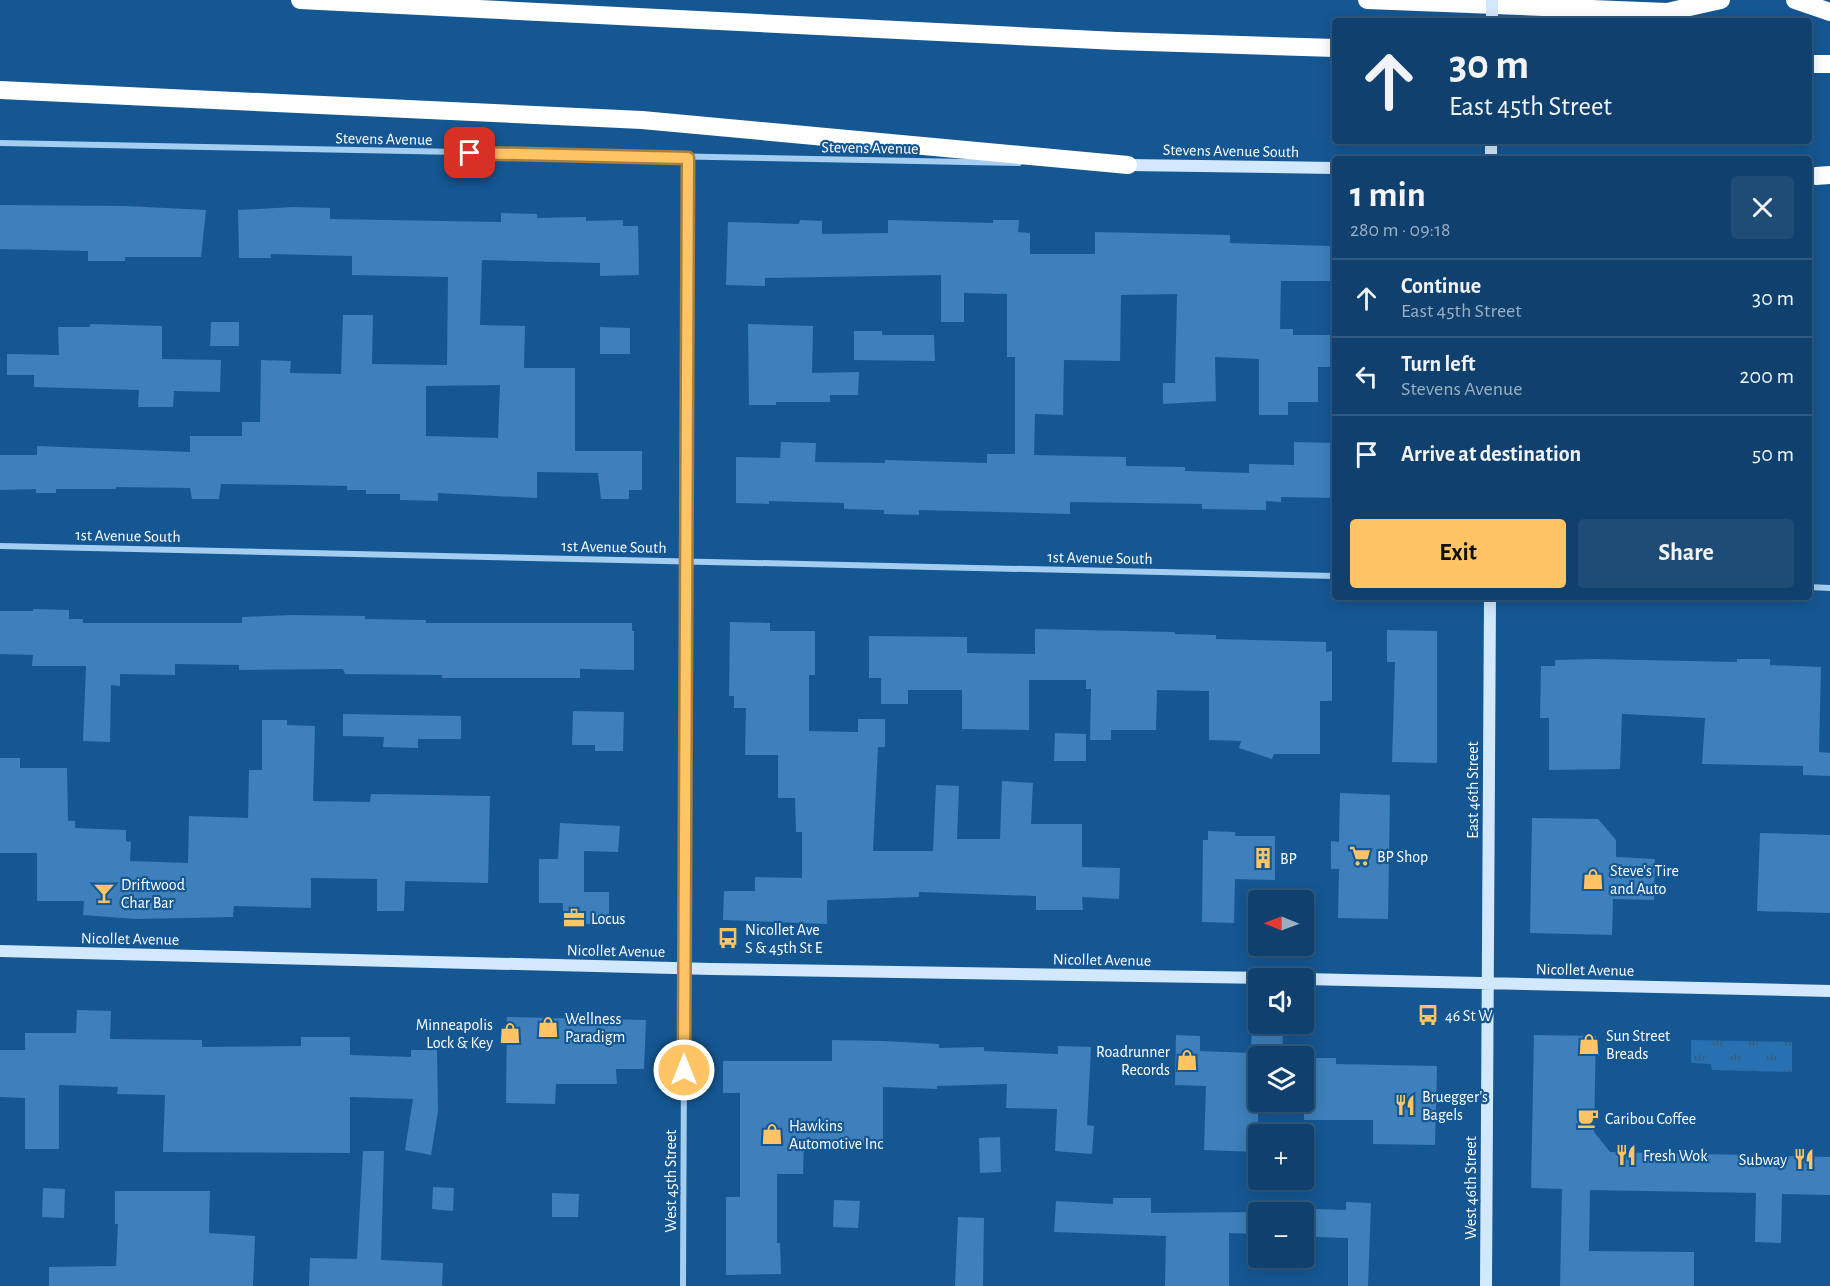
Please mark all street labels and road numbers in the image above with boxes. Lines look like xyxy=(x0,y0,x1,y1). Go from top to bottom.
street label: Stevens Avenue xyxy=(335,130,433,148)
street label: Stevens Avenue xyxy=(821,139,919,157)
street label: Stevens Avenue South xyxy=(1163,142,1299,160)
street label: 1st Avenue South xyxy=(75,527,181,545)
street label: 1st Avenue South xyxy=(561,538,667,556)
street label: 1st Avenue South xyxy=(1047,549,1153,567)
street label: East 46th Street xyxy=(1465,741,1481,839)
street label: Nicollet Avenue xyxy=(81,930,179,948)
street label: Nicollet Avenue xyxy=(567,942,665,960)
street label: Nicollet Avenue xyxy=(1053,951,1151,969)
street label: Nicollet Avenue xyxy=(1536,961,1634,979)
street label: West 45th Street xyxy=(663,1130,679,1232)
street label: West 46th Street xyxy=(1463,1136,1479,1240)

